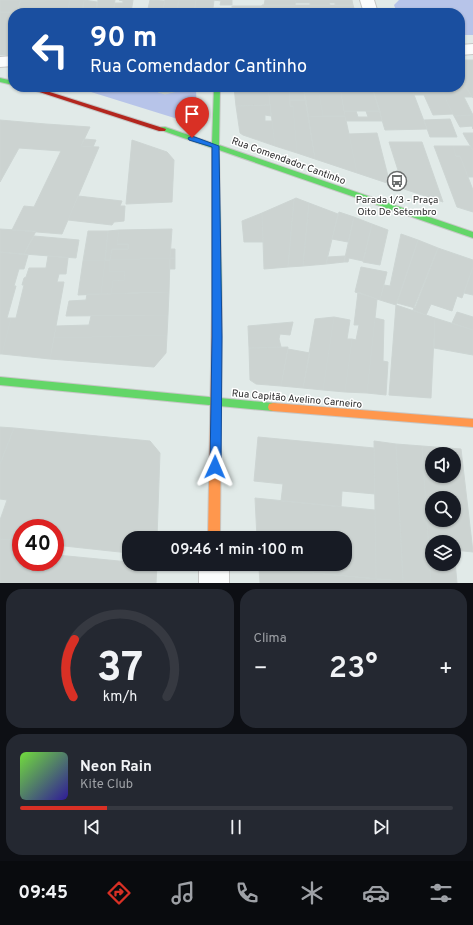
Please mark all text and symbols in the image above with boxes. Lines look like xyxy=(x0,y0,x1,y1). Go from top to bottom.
text: 90 m xyxy=(90,21,157,57)
icon: left xyxy=(24,24,76,76)
text: Rua Comendador Cantinho xyxy=(90,56,307,79)
pin xyxy=(175,97,209,138)
icon: arrive xyxy=(181,103,203,125)
street label: Rua Comendador Cantinho xyxy=(230,135,348,188)
bus stop icon: Parada 1/3 - Praça Oito De Setembro xyxy=(386,170,408,192)
place label: Parada 1/3 - Praça Oito De Setembro xyxy=(356,194,438,219)
street label: Rua Capitão Avelino Carneiro xyxy=(231,387,363,412)
position arrow xyxy=(194,446,236,488)
map controls xyxy=(425,447,461,571)
button: sound xyxy=(425,447,461,483)
button: search xyxy=(425,491,461,527)
speed limit sign: 40 xyxy=(12,519,64,571)
button: layers xyxy=(425,535,461,571)
text: 09:46 · 1 min · 100 m xyxy=(170,541,304,560)
text: Clima xyxy=(254,631,287,647)
text: 37 xyxy=(96,642,143,695)
text: 23° xyxy=(329,651,378,688)
text: − xyxy=(254,656,268,683)
text: + xyxy=(439,656,453,683)
text: km/h xyxy=(102,687,137,705)
text: Neon Rain xyxy=(80,758,152,777)
text: Kite Club xyxy=(80,777,133,793)
icon: previous xyxy=(81,816,103,838)
icon: pause xyxy=(225,816,247,838)
icon: next xyxy=(370,816,392,838)
icon: directions xyxy=(105,879,133,907)
icon: music xyxy=(169,879,197,907)
icon: phone xyxy=(233,879,261,907)
icon: climate xyxy=(298,879,326,907)
icon: car xyxy=(362,879,390,907)
icon: filters xyxy=(427,879,455,907)
text: 09:45 xyxy=(18,882,68,905)

